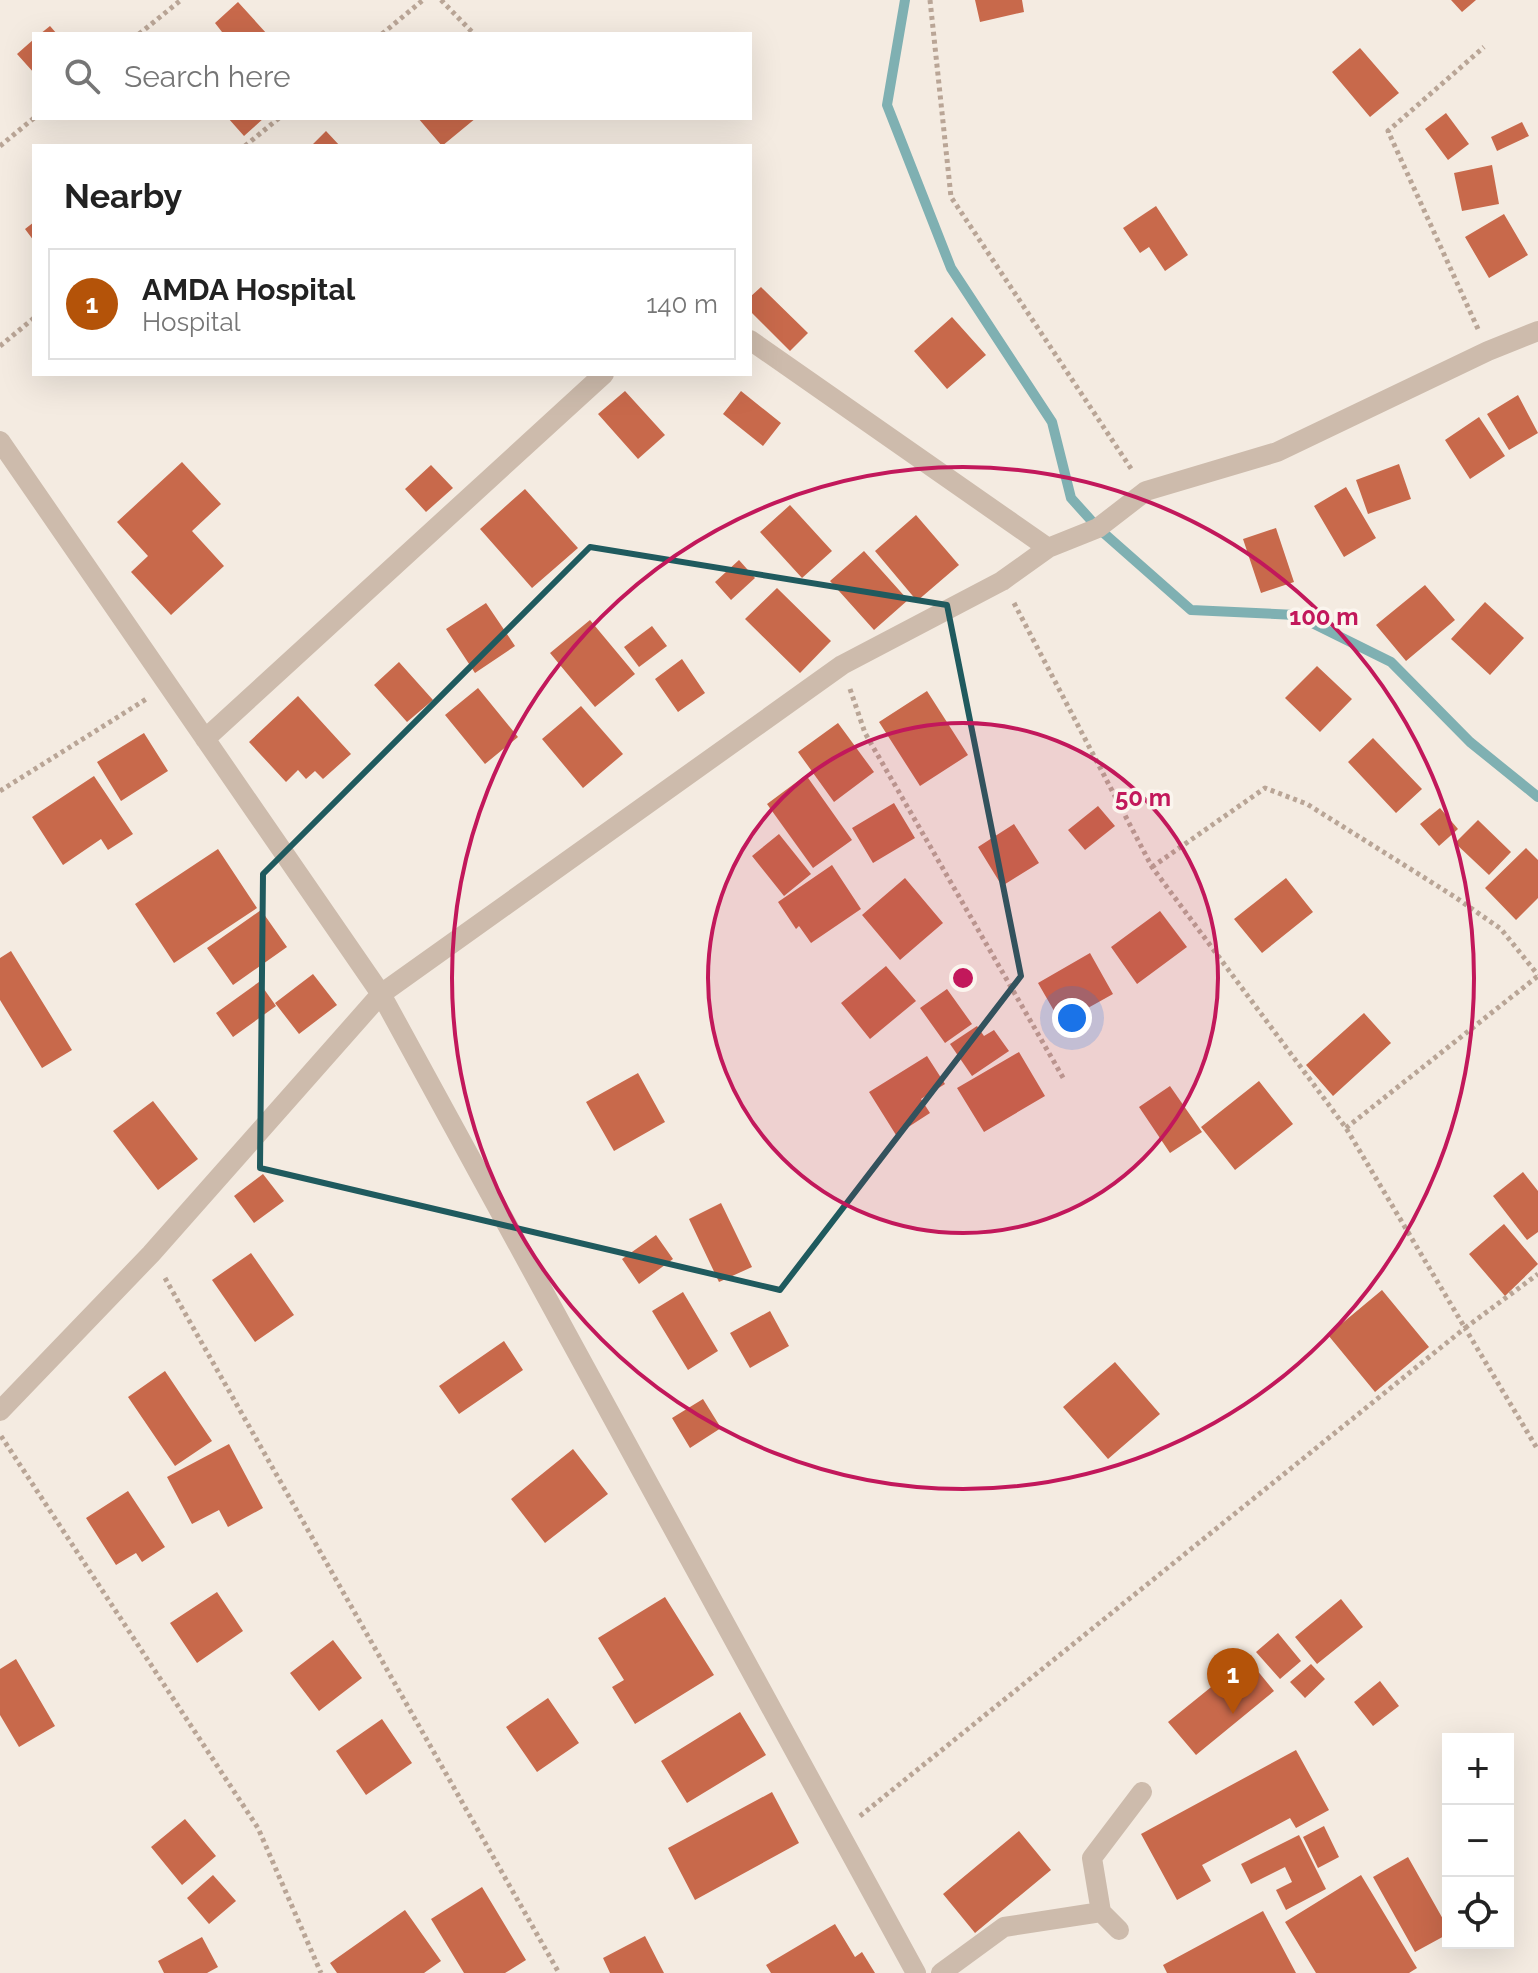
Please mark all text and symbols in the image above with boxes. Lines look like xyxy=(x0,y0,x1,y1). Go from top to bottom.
search box xyxy=(32,32,752,120)
icon: search xyxy=(60,54,104,98)
text: Search here xyxy=(124,59,291,94)
text: Nearby xyxy=(64,176,182,216)
text: AMDA Hospital xyxy=(142,272,355,307)
text: 1 xyxy=(86,289,98,319)
text: 140 m xyxy=(646,289,718,319)
text: Hospital xyxy=(142,307,241,337)
text: 100 m xyxy=(1289,602,1359,631)
text: 50 m xyxy=(1115,783,1171,812)
centre of rings xyxy=(949,964,977,992)
your location xyxy=(1052,998,1092,1038)
pin: 1 xyxy=(1207,1648,1259,1714)
map controls xyxy=(1442,1733,1514,1949)
button: + xyxy=(1442,1733,1514,1805)
button: − xyxy=(1442,1805,1514,1877)
button: locate xyxy=(1442,1877,1514,1949)

